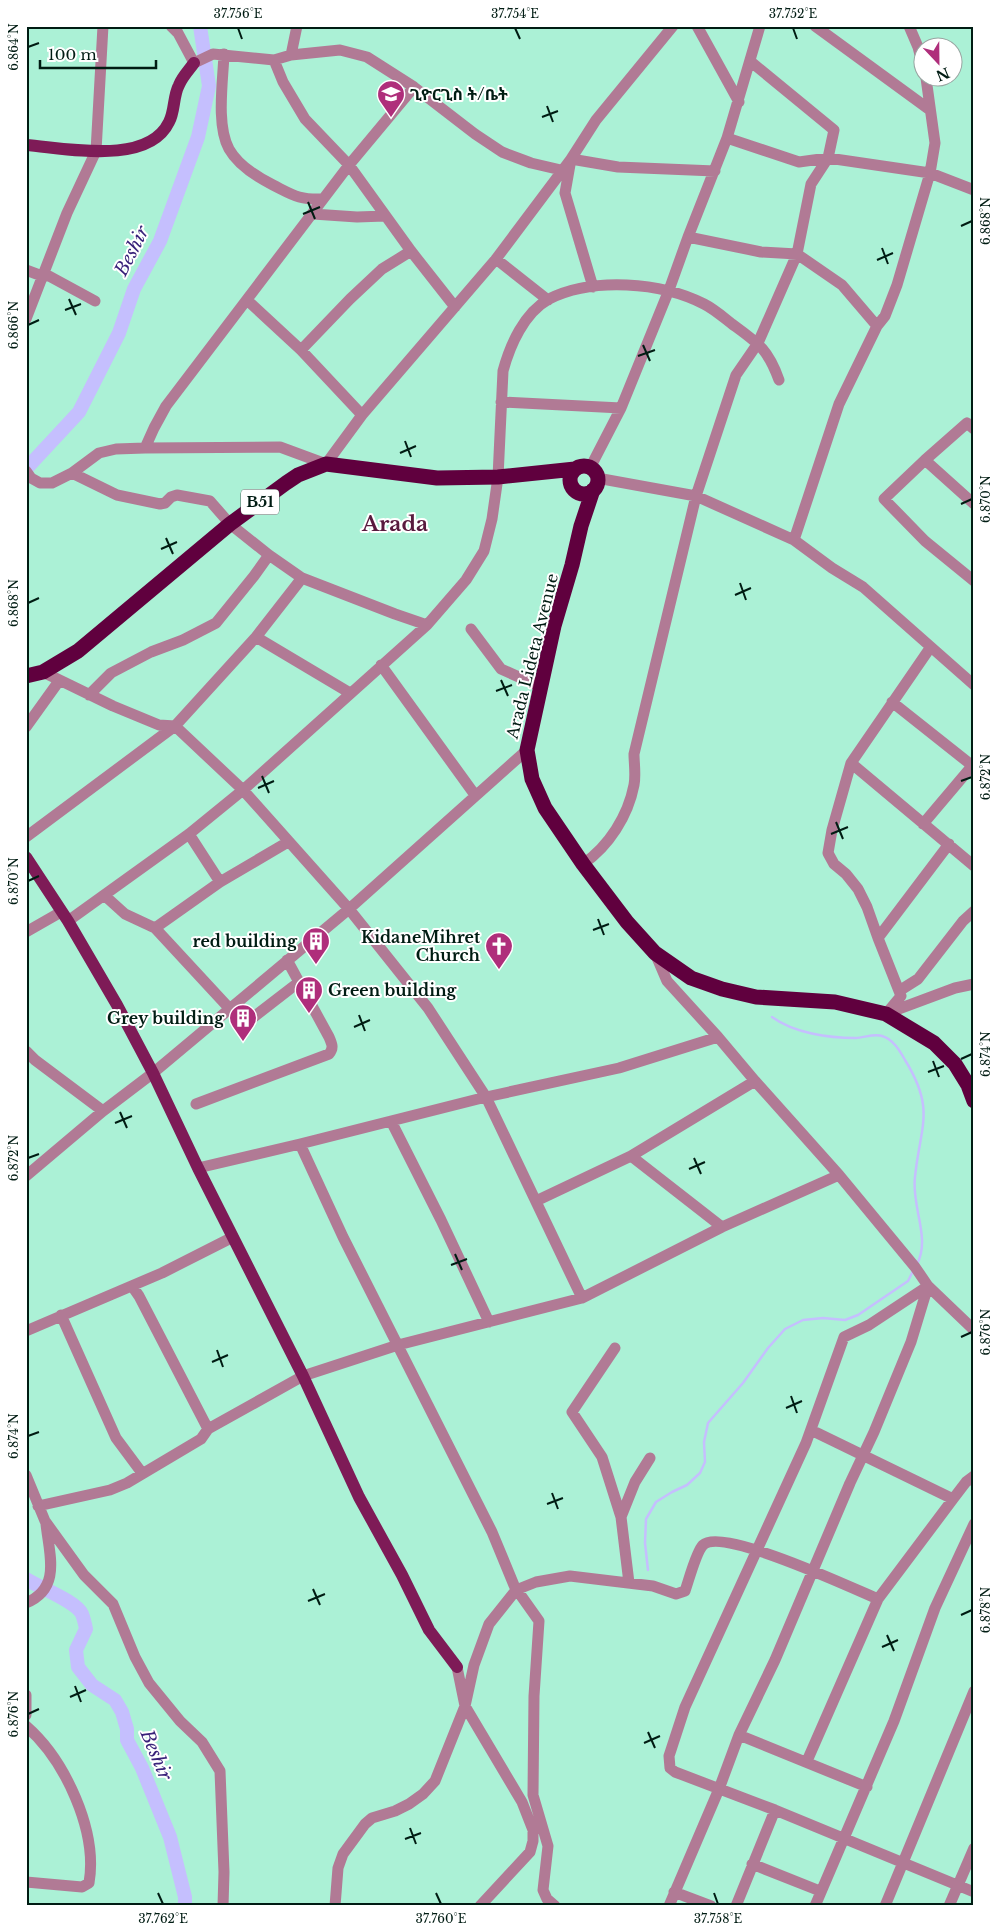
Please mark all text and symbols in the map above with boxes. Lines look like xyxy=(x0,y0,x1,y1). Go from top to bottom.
text: 37.756°E xyxy=(214,6,263,21)
text: 37.754°E xyxy=(491,6,539,21)
text: 37.752°E xyxy=(769,6,818,21)
text: 6.864°N xyxy=(6,23,21,71)
scale bar xyxy=(40,38,156,70)
north arrow xyxy=(912,38,962,88)
text: 100 m xyxy=(48,45,97,64)
text: N xyxy=(933,63,952,85)
school or university icon: ጊዮርጊስ ት/ቤት xyxy=(376,79,406,118)
place label: ጊዮርጊስ ት/ቤት xyxy=(410,84,508,104)
text: 6.868°N xyxy=(978,197,993,245)
water label: Beshir xyxy=(110,222,154,280)
text: 6.866°N xyxy=(6,301,21,349)
text: 6.870°N xyxy=(978,475,993,523)
road number: B51 xyxy=(241,490,279,514)
district label: Arada xyxy=(361,511,428,537)
street label: Arada Lideta Avenue xyxy=(502,571,562,742)
text: 6.868°N xyxy=(6,579,21,627)
text: 6.872°N xyxy=(978,754,993,800)
text: 6.870°N xyxy=(6,857,21,905)
building icon: red building xyxy=(301,926,331,965)
place label: KidaneMihret Church xyxy=(361,927,481,965)
place label: red building xyxy=(193,931,298,951)
church icon: KidaneMihret Church xyxy=(484,931,514,970)
building icon: Green building xyxy=(294,975,324,1014)
place label: Green building xyxy=(328,980,458,1000)
building icon: Grey building xyxy=(228,1003,258,1042)
place label: Grey building xyxy=(107,1008,225,1028)
text: 6.874°N xyxy=(978,1031,993,1077)
text: 6.872°N xyxy=(6,1135,21,1181)
text: 6.876°N xyxy=(978,1308,993,1355)
text: 6.874°N xyxy=(6,1413,21,1459)
text: 6.878°N xyxy=(978,1587,993,1633)
text: 6.876°N xyxy=(6,1690,21,1737)
water label: Beshir xyxy=(135,1725,177,1784)
text: 37.762°E xyxy=(138,1911,188,1926)
text: 37.760°E xyxy=(416,1911,467,1926)
text: 37.758°E xyxy=(694,1911,743,1926)

